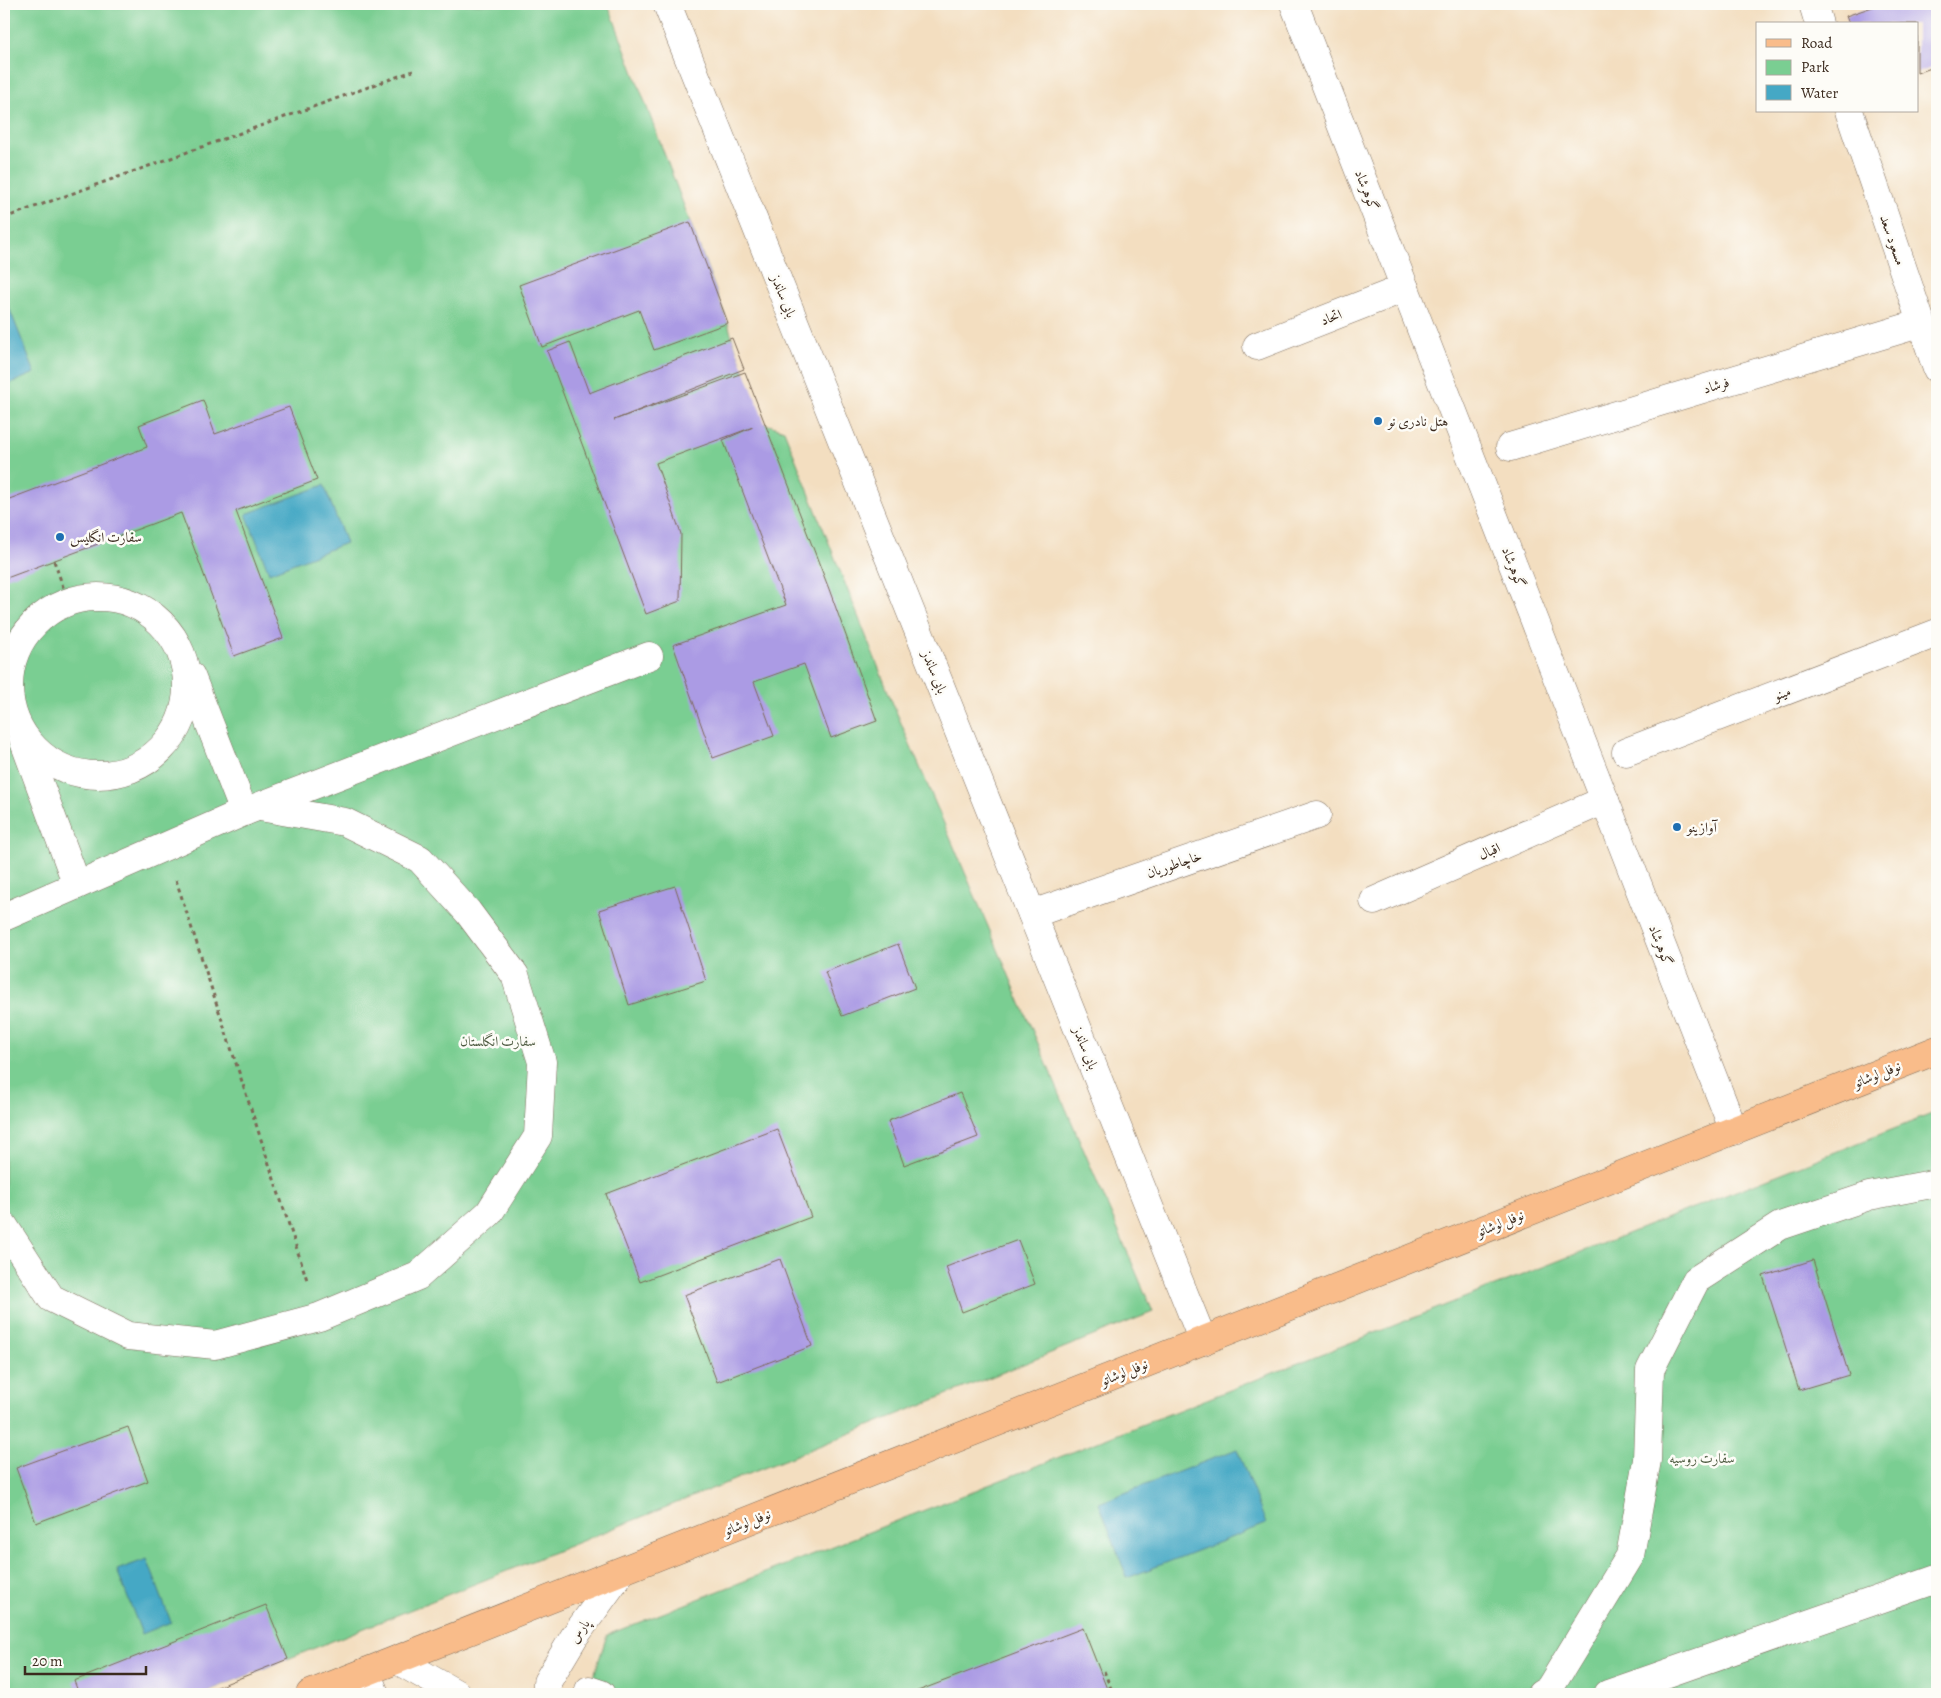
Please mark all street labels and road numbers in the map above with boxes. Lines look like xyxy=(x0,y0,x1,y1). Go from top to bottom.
street label: گوهرشاد xyxy=(1350,167,1383,213)
street label: مسعود سعد xyxy=(1875,212,1910,268)
street label: بابی ساندز xyxy=(766,270,801,321)
street label: اتحاد xyxy=(1318,305,1345,330)
street label: فرشاد xyxy=(1701,373,1732,398)
street label: گوهرشاد xyxy=(1497,544,1530,590)
street label: بابی ساندز xyxy=(917,646,952,697)
street label: مینو xyxy=(1769,682,1794,706)
street label: اقبال xyxy=(1475,838,1503,865)
street label: خاچاطوریان xyxy=(1144,846,1204,883)
street label: گوهرشاد xyxy=(1644,922,1677,968)
street label: بابی ساندز xyxy=(1068,1022,1103,1073)
street label: نوفل لوشاتو xyxy=(1849,1056,1904,1094)
street label: نوفل لوشاتو xyxy=(1472,1205,1527,1243)
street label: نوفل لوشاتو xyxy=(1096,1354,1151,1392)
street label: نوفل لوشاتو xyxy=(719,1504,774,1542)
street label: پارس xyxy=(564,1614,596,1648)

